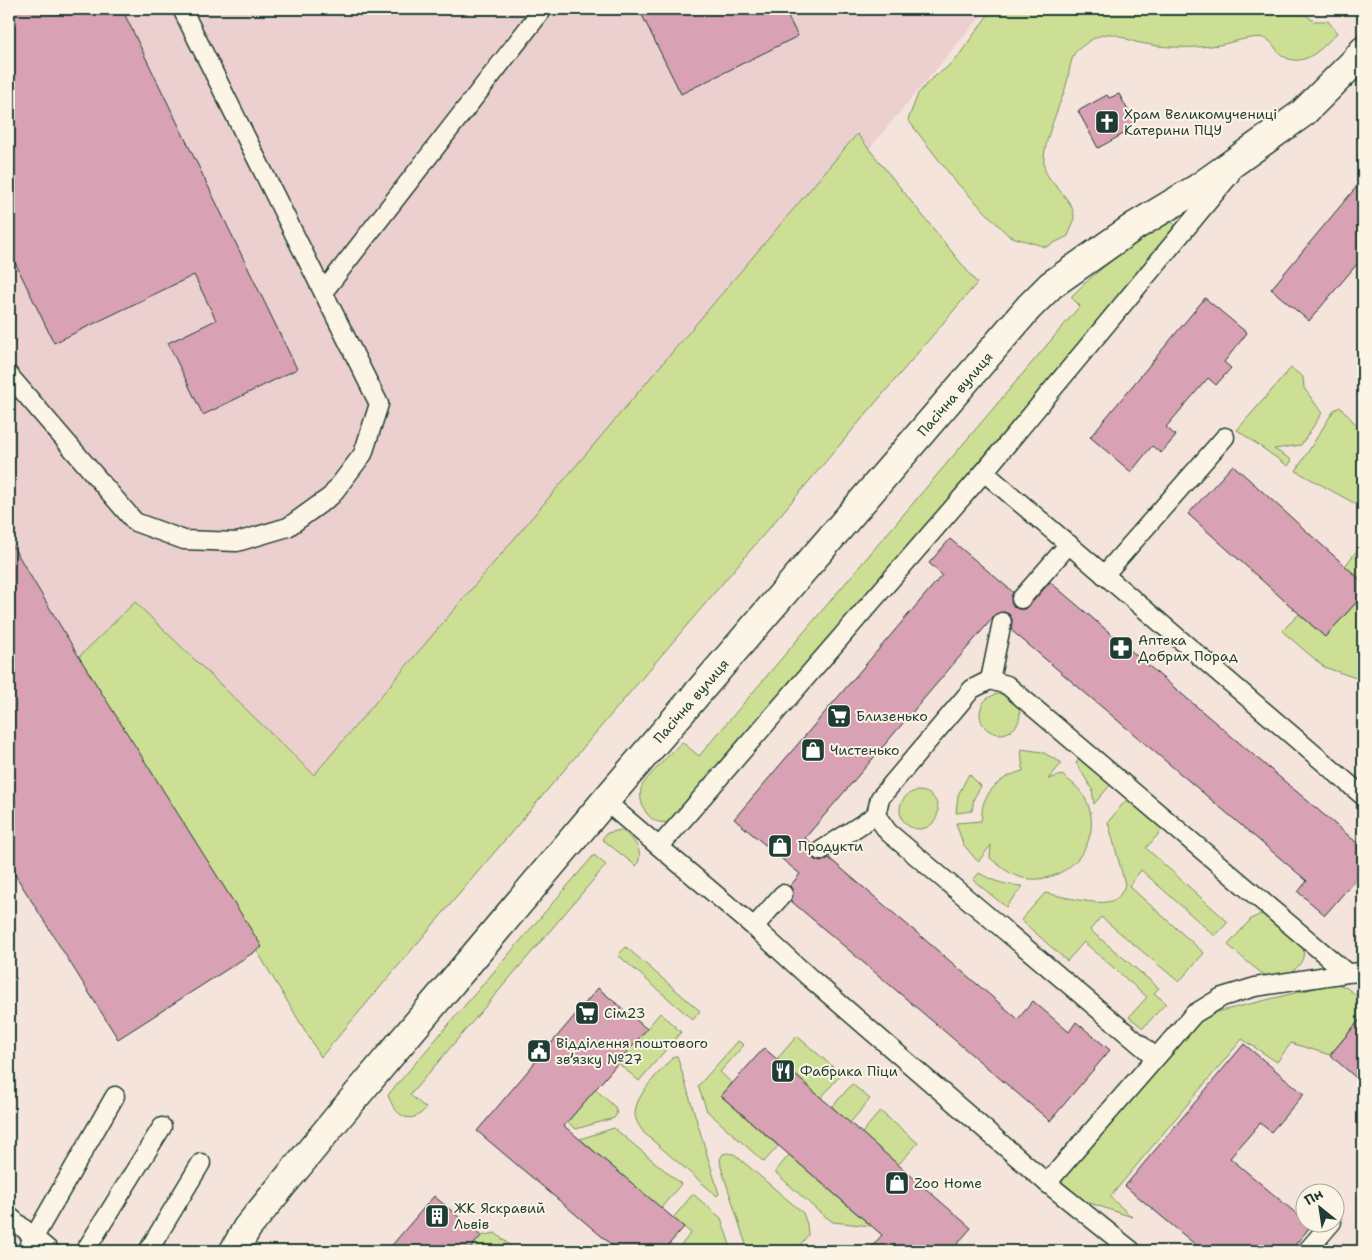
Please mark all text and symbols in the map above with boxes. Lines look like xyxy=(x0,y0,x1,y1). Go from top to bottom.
place label: Храм Великомучениці Катерини ПЦУ xyxy=(1124,105,1277,139)
church icon: Храм Великомучениці Катерини ПЦУ xyxy=(1094,109,1120,135)
street label: Пасічна вулиця xyxy=(913,348,997,440)
place label: Аптека Добрих Порад xyxy=(1138,631,1238,665)
pharmacy icon: Аптека Добрих Порад xyxy=(1108,635,1134,661)
street label: Пасічна вулиця xyxy=(649,655,733,747)
supermarket icon: Близенько xyxy=(826,703,852,729)
place label: Близенько xyxy=(856,707,928,725)
shop icon: Чистенько xyxy=(800,737,826,763)
place label: Чистенько xyxy=(830,741,900,759)
shop icon: Продукти xyxy=(767,833,793,859)
place label: Продукти xyxy=(798,837,863,855)
supermarket icon: Сім23 xyxy=(574,1000,600,1026)
place label: Сім23 xyxy=(604,1004,646,1022)
place label: Відділення поштового зв’язку №27 xyxy=(556,1034,708,1068)
public building icon: Відділення поштового зв’язку №27 xyxy=(526,1038,552,1064)
restaurant icon: Фабрика Піци xyxy=(770,1058,796,1084)
place label: Фабрика Піци xyxy=(800,1062,898,1080)
shop icon: Zoo Home xyxy=(884,1170,910,1196)
place label: Zoo Home xyxy=(914,1174,982,1192)
north arrow xyxy=(1294,1182,1344,1232)
text: Пн xyxy=(1301,1184,1326,1209)
place label: ЖК Яскравий Львів xyxy=(454,1199,545,1233)
building icon: ЖК Яскравий Львів xyxy=(424,1203,450,1229)

